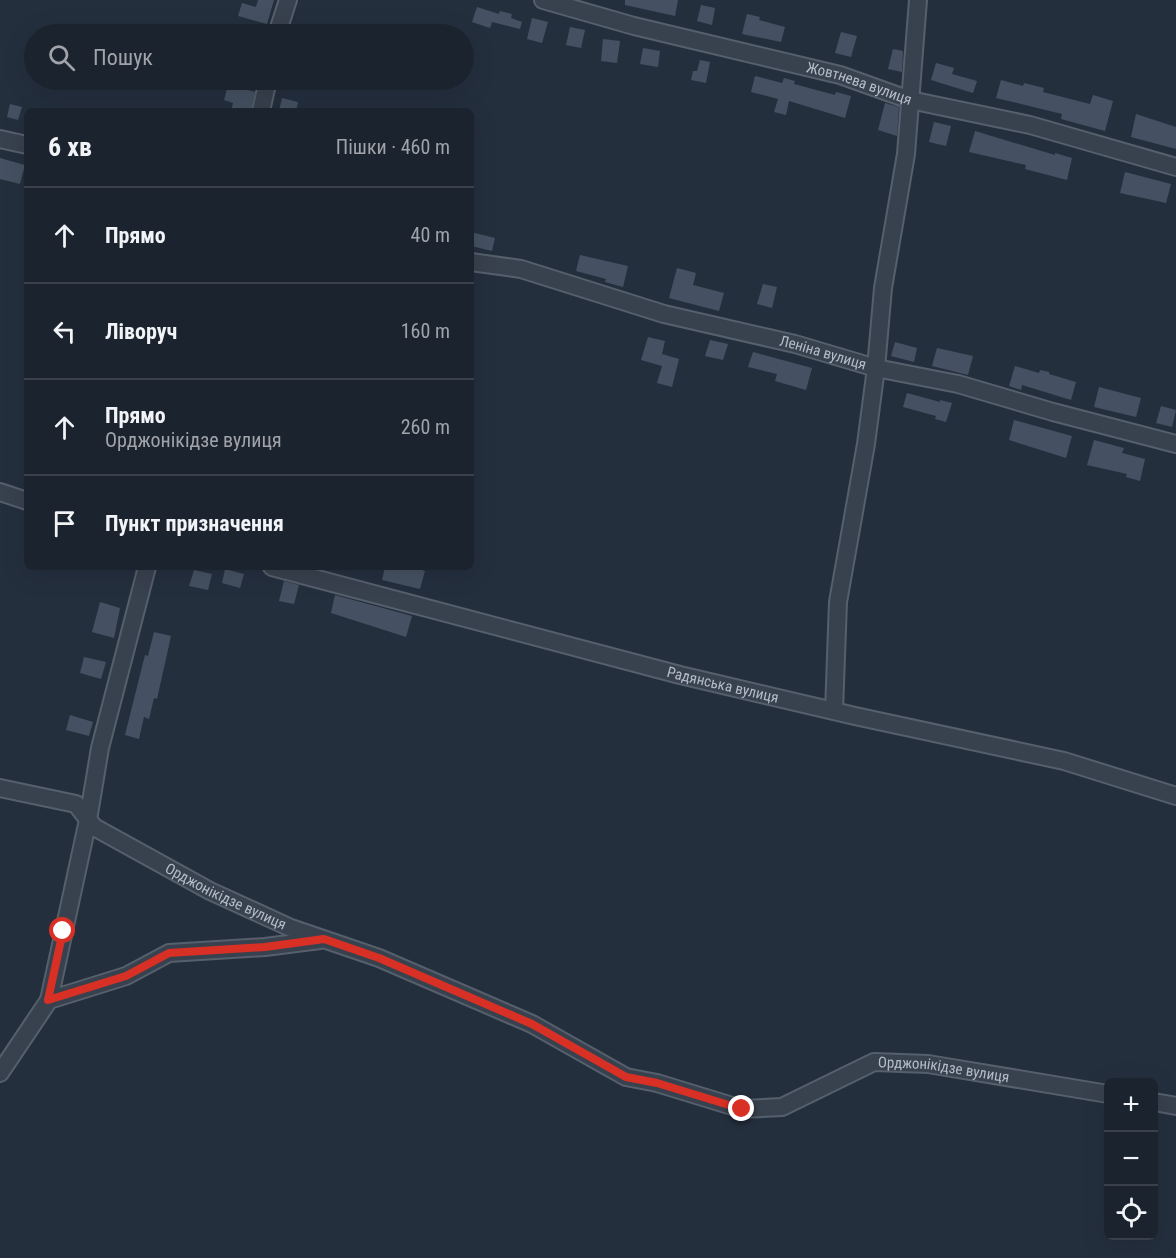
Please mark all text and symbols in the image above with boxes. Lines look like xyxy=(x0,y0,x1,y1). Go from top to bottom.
search box xyxy=(24,24,474,90)
icon: search xyxy=(45,41,78,74)
text: Пошук xyxy=(93,45,153,70)
street label: Жовтнева вулиця xyxy=(804,58,914,109)
text: 6 хв xyxy=(48,132,92,162)
text: Пішки · 460 m xyxy=(336,135,450,159)
icon: ahead xyxy=(48,219,81,252)
text: Прямо xyxy=(105,223,166,248)
text: 40 m xyxy=(411,223,450,247)
icon: left xyxy=(48,315,81,348)
text: Ліворуч xyxy=(105,319,177,344)
text: 160 m xyxy=(401,319,450,343)
street label: Леніна вулиця xyxy=(778,332,869,374)
text: Прямо xyxy=(105,403,166,428)
icon: ahead xyxy=(48,411,81,444)
text: 260 m xyxy=(401,415,450,439)
text: Орджонікідзе вулиця xyxy=(105,428,282,452)
icon: arrive xyxy=(48,507,81,540)
text: Пункт призначення xyxy=(105,511,284,536)
street label: Радянська вулиця xyxy=(665,663,780,707)
street label: Орджонікідзе вулиця xyxy=(162,859,289,934)
route start xyxy=(49,917,75,943)
street label: Орджонікідзе вулиця xyxy=(878,1053,1011,1086)
map controls xyxy=(1104,1078,1158,1240)
button: + xyxy=(1104,1078,1158,1132)
route end xyxy=(728,1095,754,1121)
button: − xyxy=(1104,1132,1158,1186)
button: locate xyxy=(1104,1186,1158,1240)

